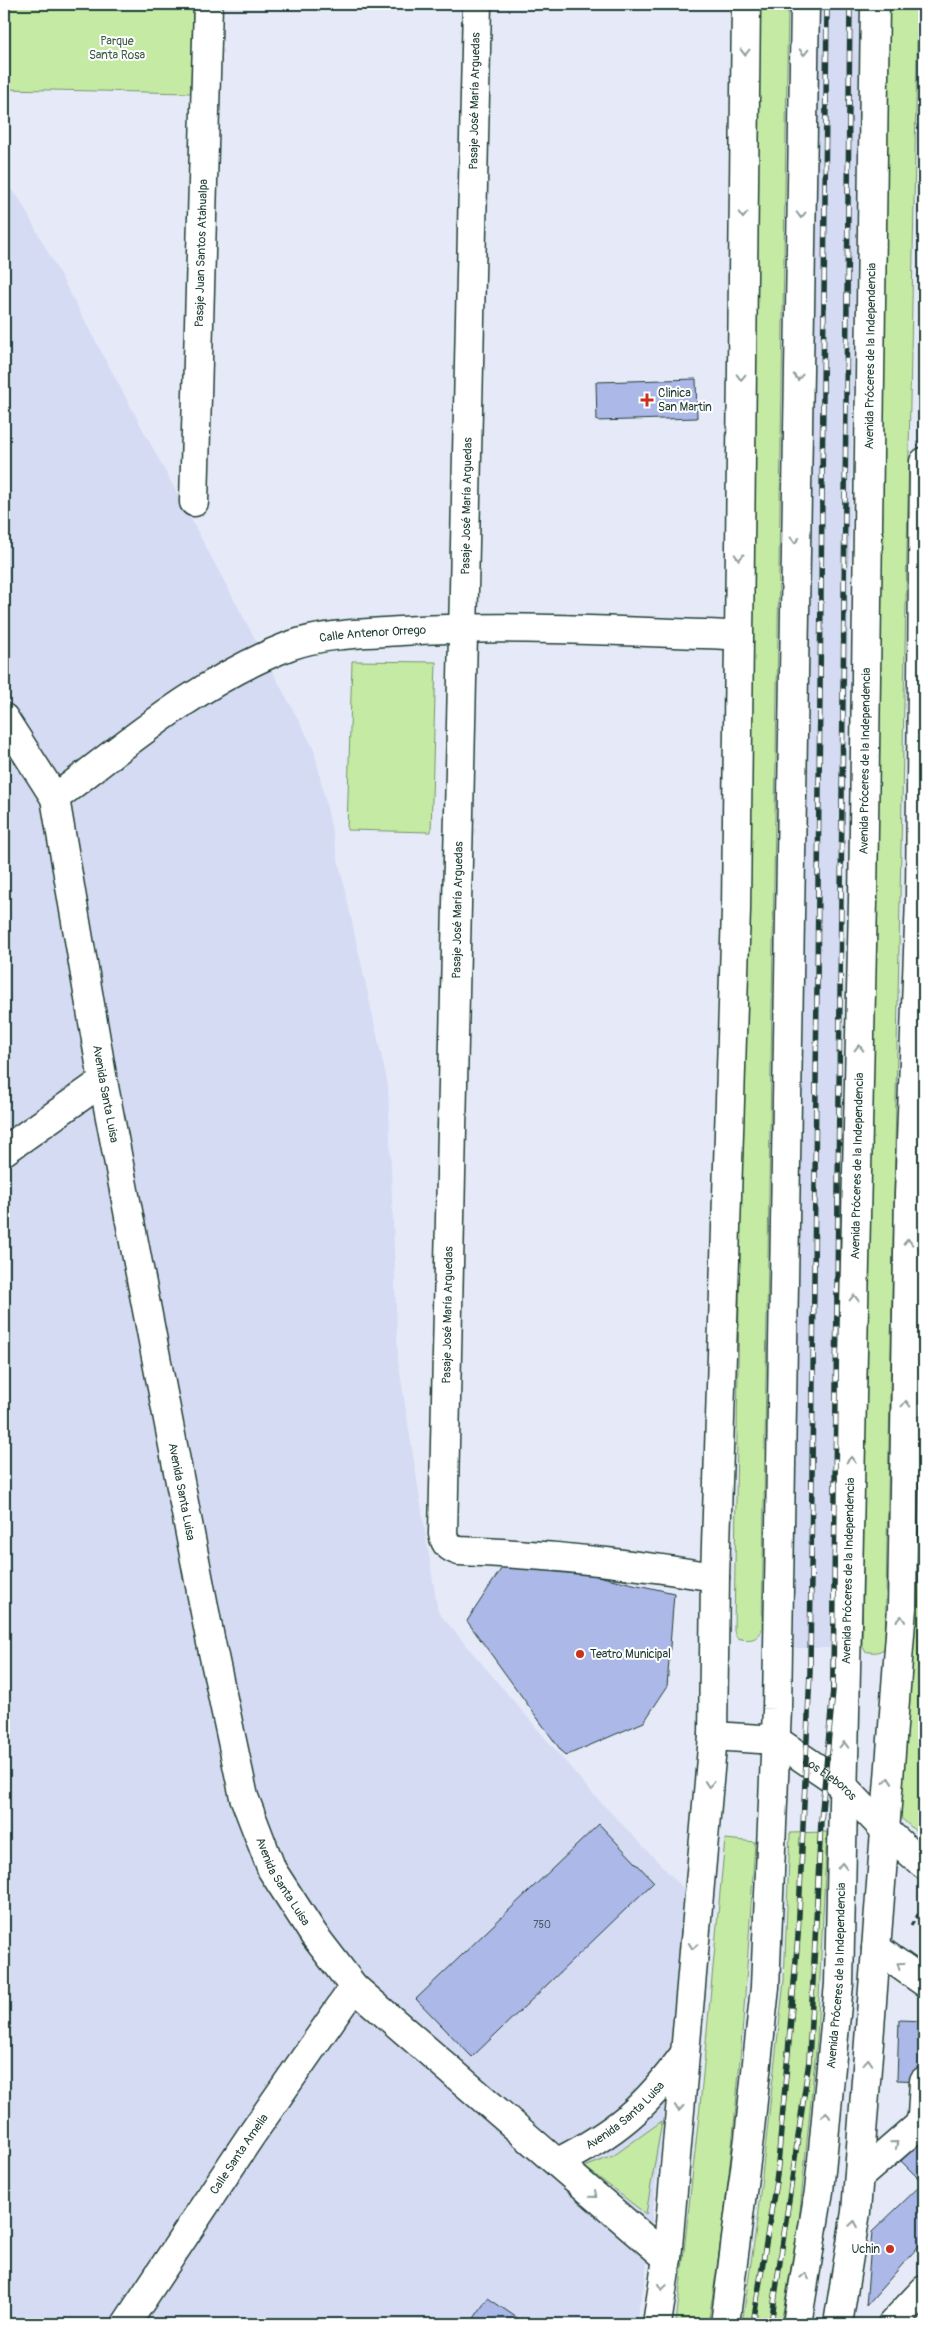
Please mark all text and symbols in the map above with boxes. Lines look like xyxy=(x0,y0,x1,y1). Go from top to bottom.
street label: Pasaje José María Arguedas xyxy=(466,32,484,170)
park label: Parque Santa Rosa xyxy=(89,34,146,63)
one-way arrow xyxy=(740,49,751,57)
one-way arrow xyxy=(799,49,809,57)
street label: Pasaje Juan Santos Atahualpa xyxy=(191,178,211,327)
one-way arrow xyxy=(738,211,749,219)
one-way arrow xyxy=(796,212,806,219)
street label: Avenida Próceres de la Independencia xyxy=(862,262,879,450)
one-way arrow xyxy=(736,374,746,382)
one-way arrow xyxy=(793,374,804,382)
place label: Clinica San Martin xyxy=(658,386,712,415)
marker: Clinica San Martin xyxy=(640,393,654,407)
street label: Pasaje José María Arguedas xyxy=(458,437,476,575)
one-way arrow xyxy=(790,536,801,544)
one-way arrow xyxy=(734,554,744,562)
street label: Calle Antenor Orrego xyxy=(318,622,427,646)
street label: Avenida Próceres de la Independencia xyxy=(856,667,874,854)
street label: Pasaje José María Arguedas xyxy=(449,841,467,979)
street label: Avenida Santa Luisa xyxy=(90,1044,122,1144)
one-way arrow xyxy=(854,1044,865,1052)
street label: Avenida Próceres de la Independencia xyxy=(848,1072,867,1259)
one-way arrow xyxy=(903,1237,914,1245)
street label: Pasaje José María Arguedas xyxy=(439,1246,457,1384)
one-way arrow xyxy=(849,1294,859,1302)
one-way arrow xyxy=(901,1400,911,1408)
street label: Avenida Santa Luisa xyxy=(165,1441,199,1542)
one-way arrow xyxy=(845,1456,856,1464)
street label: Avenida Próceres de la Independencia xyxy=(839,1477,858,1664)
one-way arrow xyxy=(895,1615,906,1623)
place label: Teatro Municipal xyxy=(590,1647,671,1662)
marker: Teatro Municipal xyxy=(574,1648,586,1660)
one-way arrow xyxy=(838,1741,849,1749)
street label: Los Eleboros xyxy=(800,1753,860,1804)
one-way arrow xyxy=(882,1777,893,1785)
one-way arrow xyxy=(703,1781,714,1789)
street label: Avenida Santa Luisa xyxy=(253,1835,314,1929)
one-way arrow xyxy=(836,1862,847,1870)
street label: Avenida Próceres de la Independencia xyxy=(823,1882,849,2069)
house number: 750 xyxy=(533,1919,551,1931)
one-way arrow xyxy=(688,1942,699,1950)
one-way arrow xyxy=(896,1962,906,1971)
one-way arrow xyxy=(862,2058,873,2066)
street label: Avenida Santa Luisa xyxy=(583,2078,668,2153)
one-way arrow xyxy=(674,2104,685,2112)
street label: Calle Santa Amelia xyxy=(207,2111,272,2197)
one-way arrow xyxy=(821,2111,832,2119)
one-way arrow xyxy=(890,2141,899,2150)
one-way arrow xyxy=(588,2189,597,2198)
one-way arrow xyxy=(848,2220,859,2228)
place label: Uchin xyxy=(851,2242,880,2257)
marker: Uchin xyxy=(884,2243,896,2255)
one-way arrow xyxy=(799,2272,810,2280)
one-way arrow xyxy=(658,2283,668,2291)

